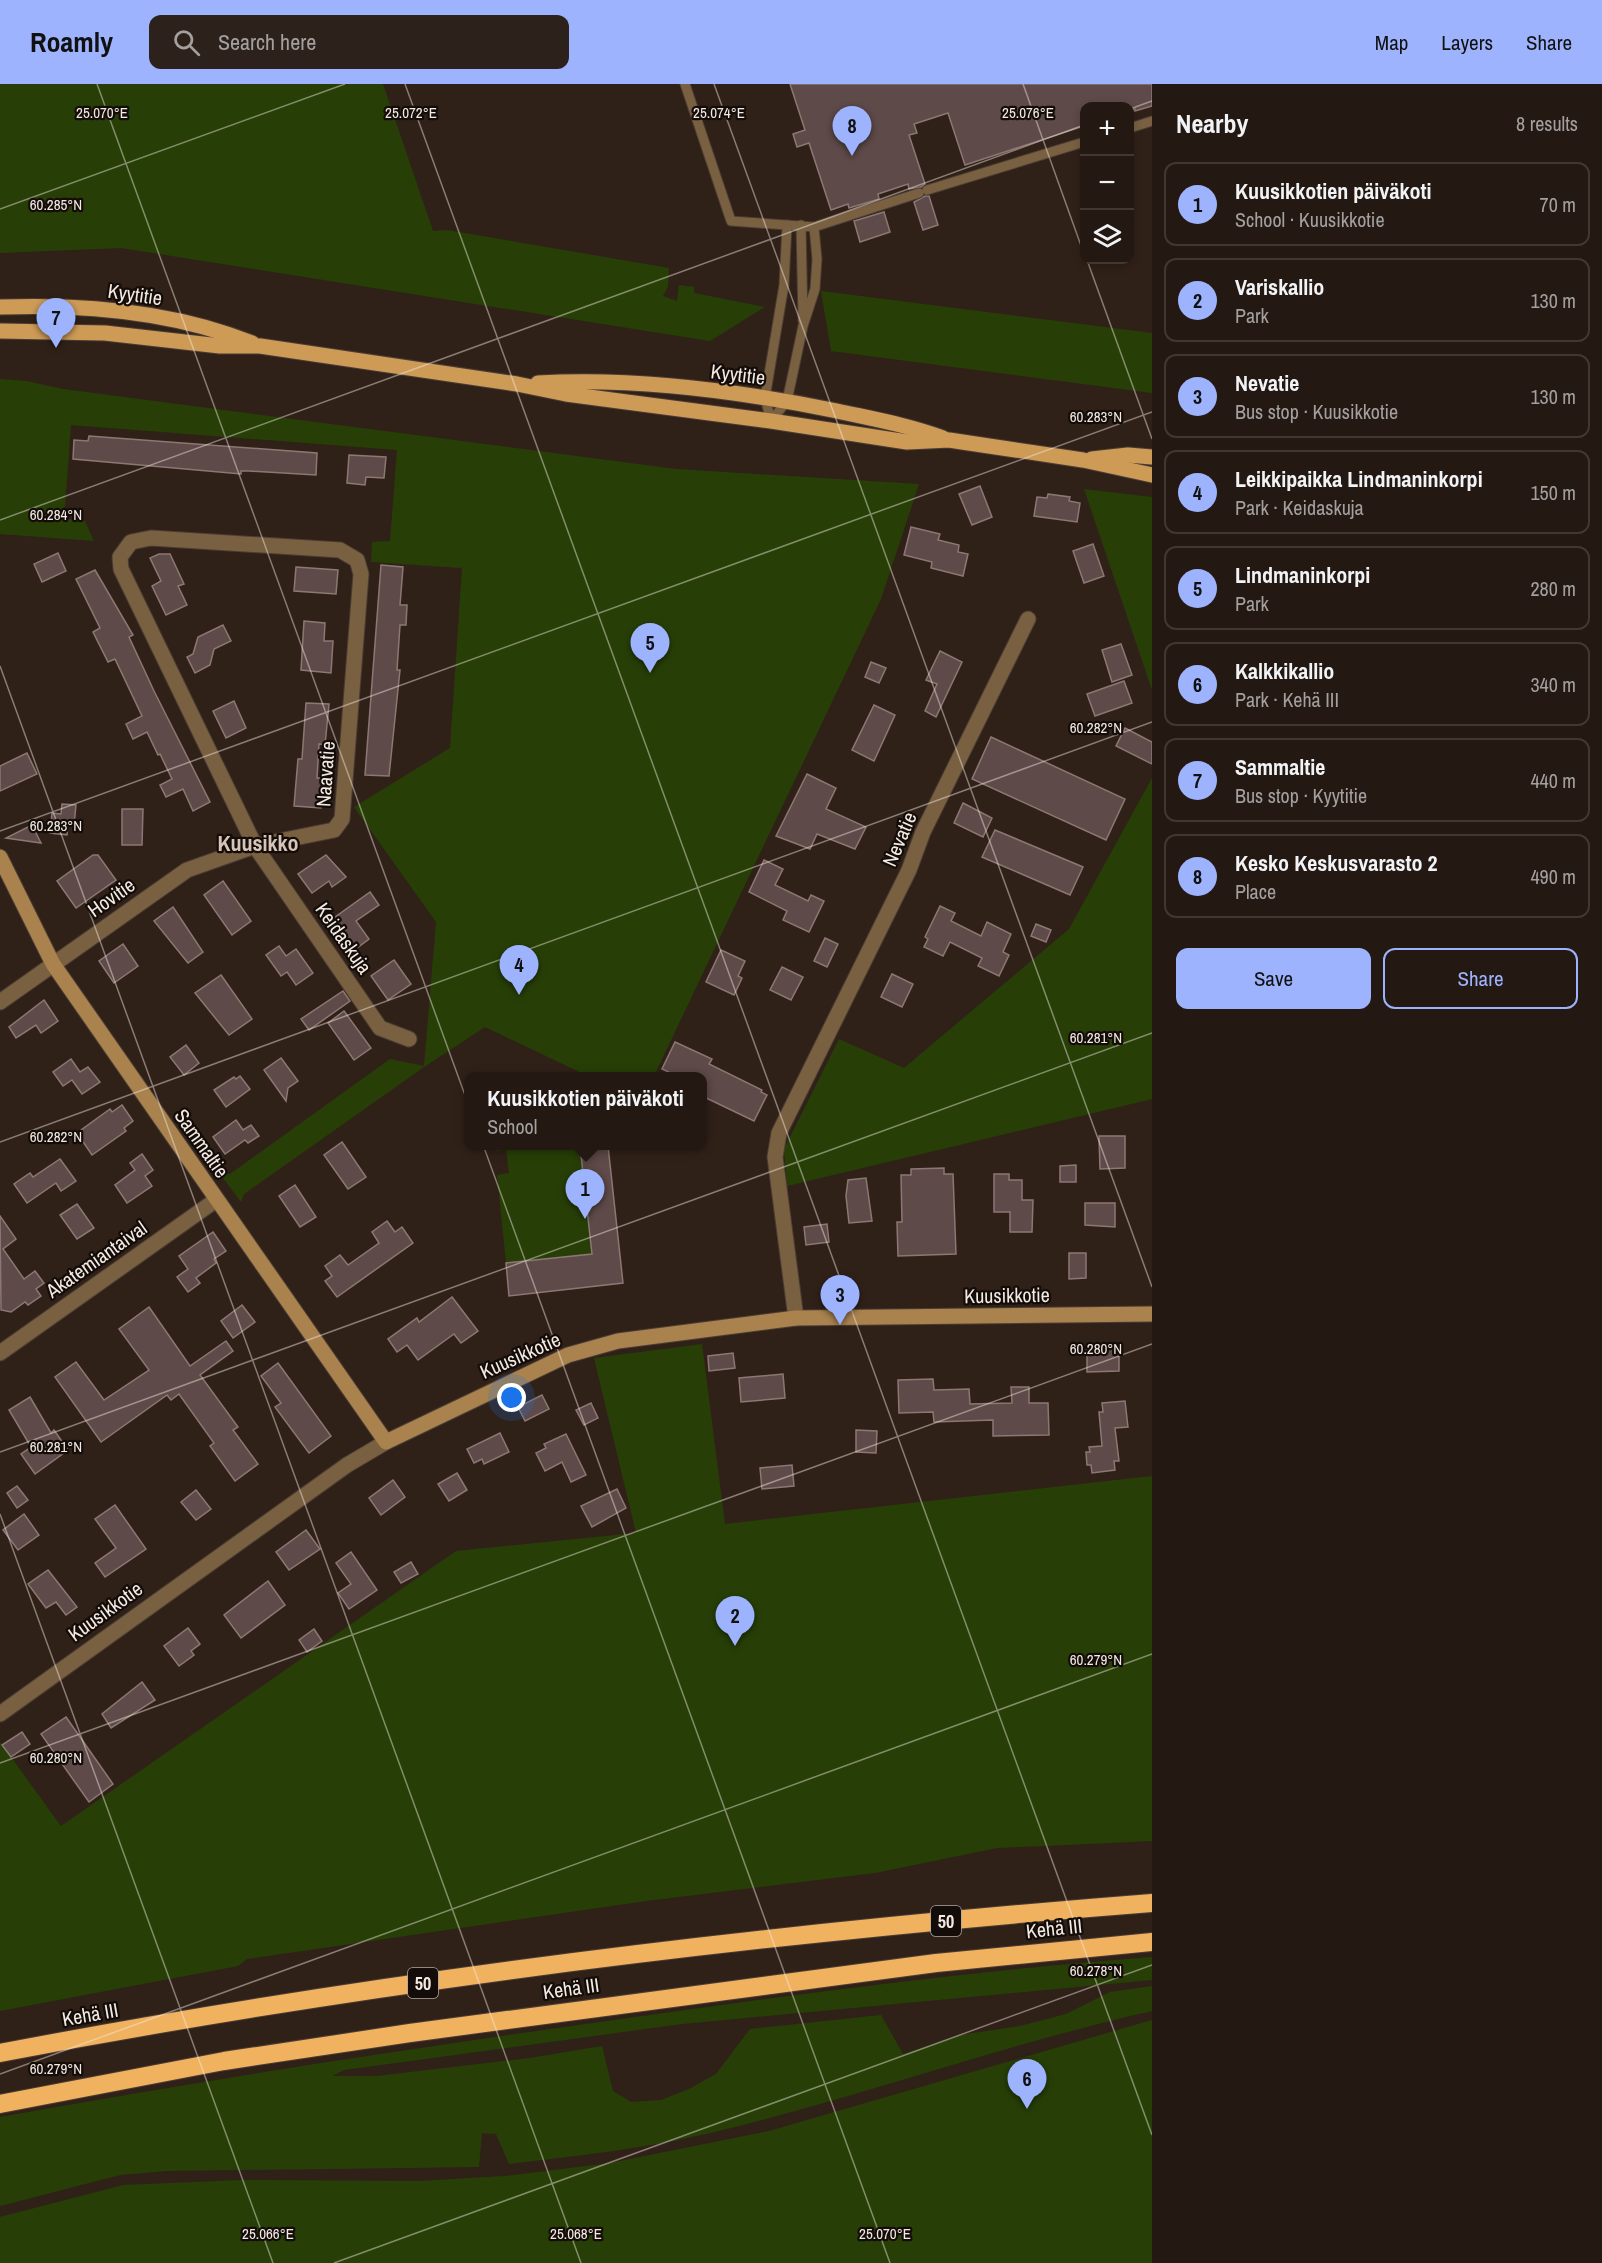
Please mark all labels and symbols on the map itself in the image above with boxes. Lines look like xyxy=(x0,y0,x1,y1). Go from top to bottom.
text: 25.070°E xyxy=(76,102,128,123)
text: 25.072°E xyxy=(385,102,437,123)
text: 25.074°E xyxy=(693,102,745,123)
text: 25.076°E xyxy=(1002,102,1054,123)
pin: 8 xyxy=(832,106,872,156)
text: 60.285°N xyxy=(30,194,82,215)
street label: Kyytitie xyxy=(106,277,164,311)
pin: 7 xyxy=(36,298,76,348)
street label: Kyytitie xyxy=(709,357,767,391)
text: 60.283°N xyxy=(1070,406,1122,427)
text: 60.284°N xyxy=(30,504,82,525)
pin: 5 xyxy=(630,624,670,673)
text: 60.282°N xyxy=(1070,717,1122,738)
street label: Naavatie xyxy=(309,740,341,808)
street label: Nevatie xyxy=(876,808,922,870)
text: 60.283°N xyxy=(30,815,82,836)
district label: Kuusikko xyxy=(217,828,299,858)
street label: Hovitie xyxy=(82,871,140,923)
street label: Keidaskuja xyxy=(310,897,378,979)
pin: 4 xyxy=(500,946,538,995)
text: 60.281°N xyxy=(1070,1027,1122,1048)
street label: Sammaltie xyxy=(168,1103,236,1183)
text: 60.282°N xyxy=(30,1126,82,1147)
pin: 1 xyxy=(566,1170,604,1219)
street label: Akatemiantaival xyxy=(39,1214,152,1304)
pin: 3 xyxy=(820,1276,860,1325)
street label: Kuusikkotie xyxy=(964,1281,1050,1309)
street label: Kuusikkotie xyxy=(475,1325,565,1385)
text: 60.280°N xyxy=(1070,1338,1122,1359)
your location xyxy=(497,1383,526,1412)
text: 60.281°N xyxy=(30,1436,82,1457)
street label: Kuusikkotie xyxy=(62,1575,148,1647)
pin: 2 xyxy=(716,1596,754,1646)
text: 60.279°N xyxy=(1070,1649,1122,1670)
text: 60.280°N xyxy=(30,1747,82,1768)
road number: 50 xyxy=(931,1906,961,1936)
street label: Kehä III xyxy=(1024,1912,1084,1944)
text: 60.278°N xyxy=(1070,1960,1122,1981)
road number: 50 xyxy=(408,1968,438,1998)
street label: Kehä III xyxy=(541,1971,601,2005)
street label: Kehä III xyxy=(60,1996,120,2032)
text: 60.279°N xyxy=(30,2058,82,2079)
pin: 6 xyxy=(1008,2060,1046,2109)
text: 25.066°E xyxy=(242,2223,294,2244)
text: 25.068°E xyxy=(550,2223,602,2244)
text: 25.070°E xyxy=(859,2223,911,2244)

